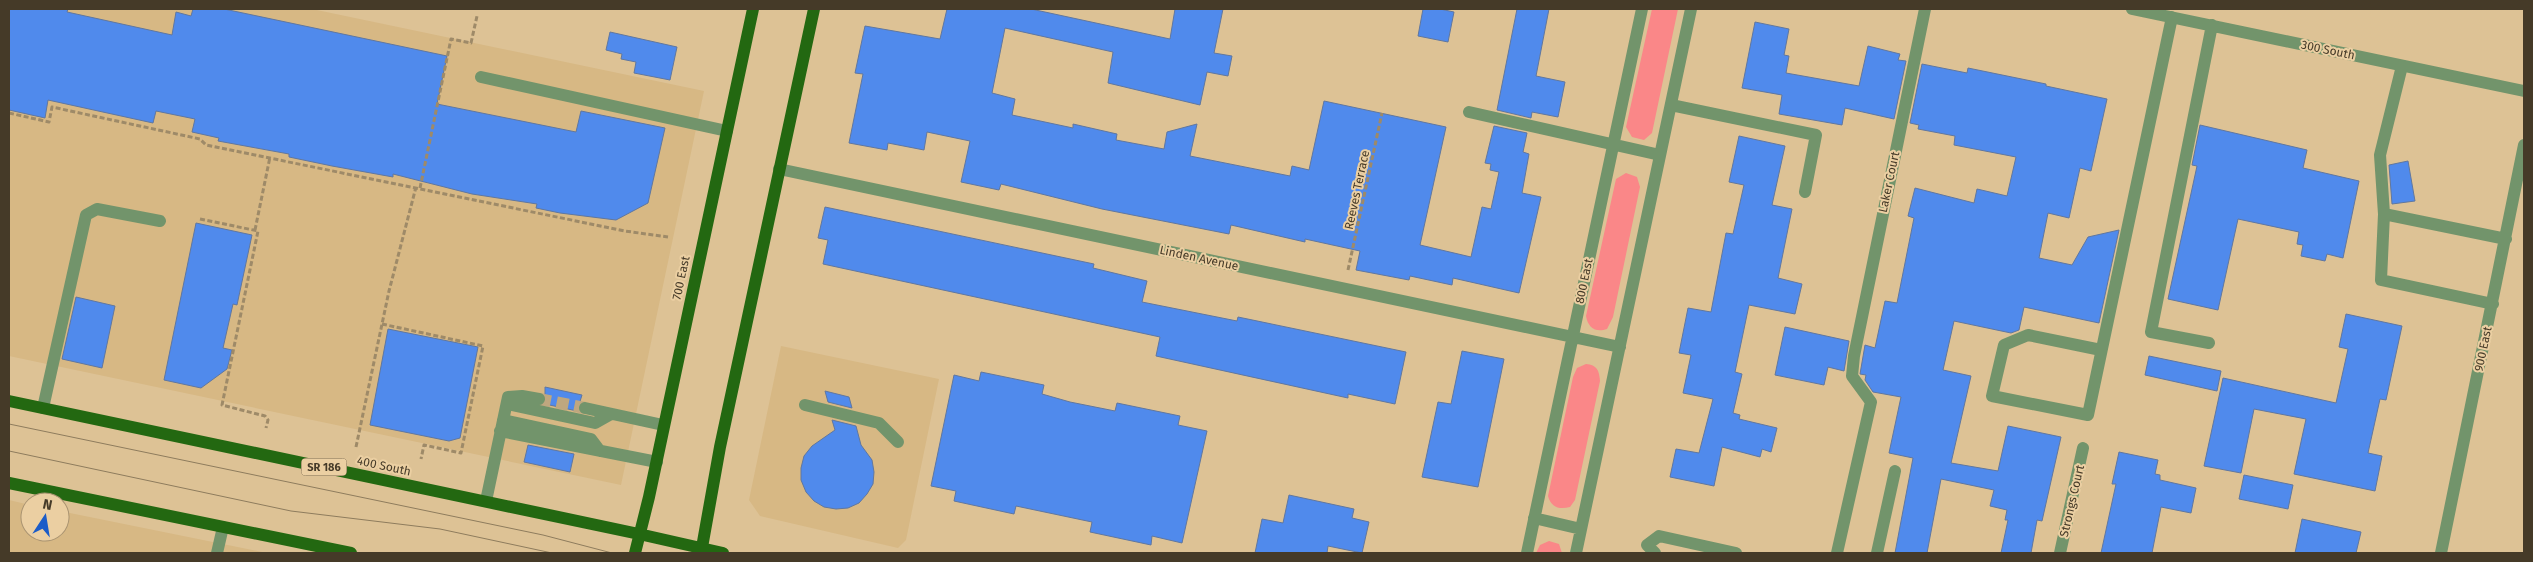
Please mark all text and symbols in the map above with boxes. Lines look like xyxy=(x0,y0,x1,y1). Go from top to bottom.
street label: 300 South xyxy=(2300,37,2356,63)
street label: Reeves Terrace xyxy=(1342,149,1372,231)
street label: Laker Court xyxy=(1876,149,1902,214)
street label: Linden Avenue xyxy=(1158,243,1240,273)
street label: 700 East xyxy=(670,254,693,301)
street label: 800 East xyxy=(1572,256,1596,305)
street label: 900 East xyxy=(2471,325,2495,373)
street label: 400 South xyxy=(356,453,412,479)
road number: SR 186 xyxy=(302,458,346,476)
street label: Strongs Court xyxy=(2057,463,2087,538)
north arrow xyxy=(20,492,70,542)
text: N xyxy=(41,495,54,514)

